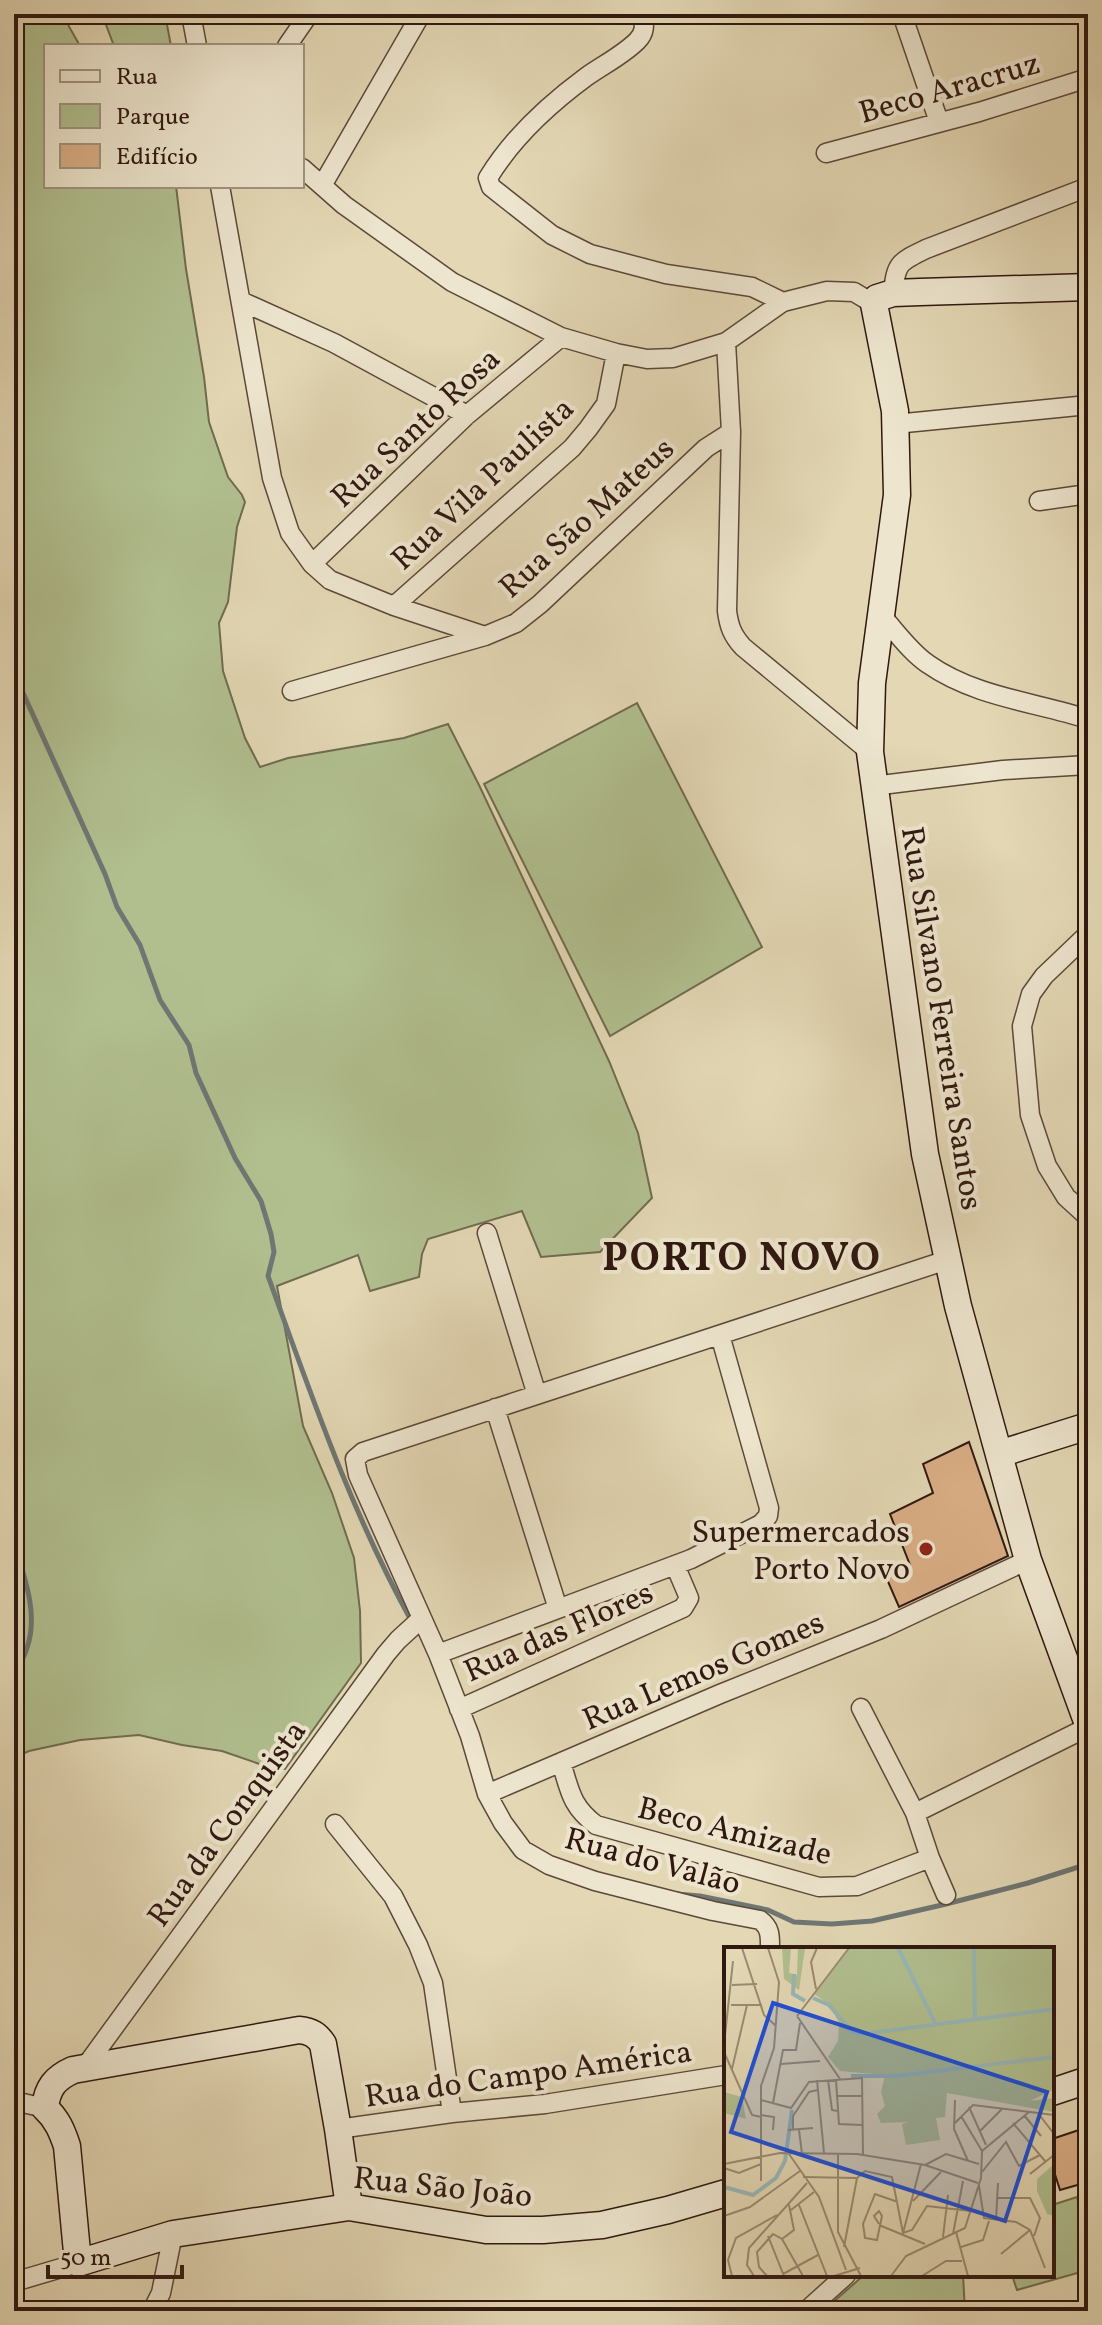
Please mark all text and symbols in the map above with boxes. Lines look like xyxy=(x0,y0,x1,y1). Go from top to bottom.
street label: Beco Aracruz xyxy=(854,43,1046,137)
legend xyxy=(44,44,304,188)
text: Rua xyxy=(116,61,158,95)
text: Parque xyxy=(116,101,190,135)
text: Edifício xyxy=(116,141,198,175)
street label: Rua Santo Rosa xyxy=(323,339,511,519)
street label: Rua Vila Paulista xyxy=(383,389,585,582)
street label: Rua São Mateus xyxy=(491,428,685,610)
street label: Rua Silvano Ferreira Santos xyxy=(888,824,992,1213)
district label: PORTO NOVO xyxy=(602,1232,882,1288)
place label: Supermercados Porto Novo xyxy=(691,1512,910,1593)
marker: Supermercados Porto Novo xyxy=(917,1540,935,1558)
street label: Rua das Flores xyxy=(457,1572,661,1695)
street label: Rua Lemos Gomes xyxy=(577,1602,832,1743)
street label: Rua da Conquista xyxy=(138,1712,318,1937)
street label: Beco Amizade xyxy=(633,1788,836,1878)
street label: Rua do Valão xyxy=(559,1818,745,1907)
inset map xyxy=(724,1947,1054,2277)
street label: Rua do Campo América xyxy=(362,2031,695,2121)
street label: Rua São João xyxy=(351,2158,534,2220)
scale bar xyxy=(48,2229,182,2279)
text: 50 m xyxy=(60,2242,112,2276)

